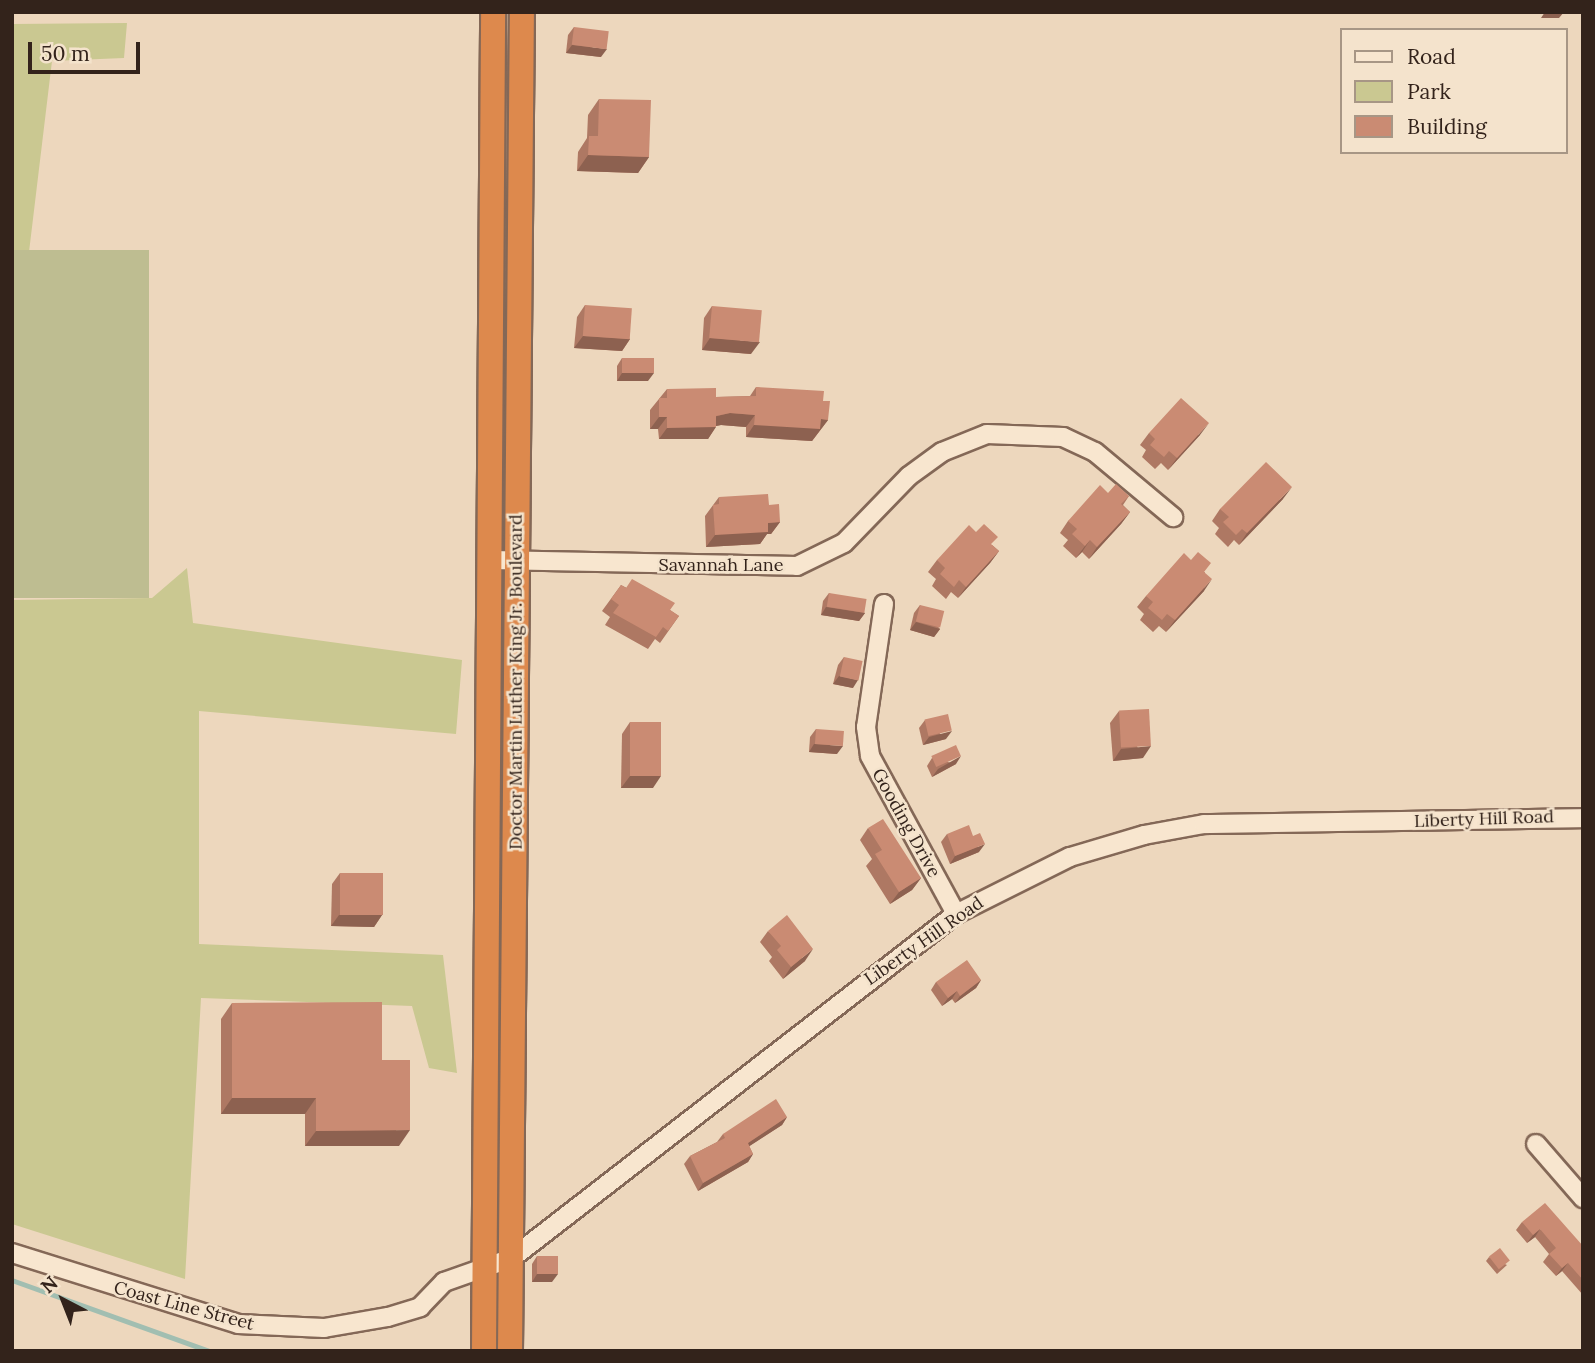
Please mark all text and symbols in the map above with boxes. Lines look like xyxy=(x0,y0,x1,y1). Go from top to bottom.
scale bar xyxy=(32,28,144,72)
legend xyxy=(1340,28,1567,154)
text: 50 m xyxy=(41,40,90,67)
text: Road xyxy=(1407,43,1456,70)
text: Park xyxy=(1407,78,1451,105)
text: Building xyxy=(1407,113,1487,140)
street label: Doctor Martin Luther King Jr. Boulevard xyxy=(505,514,527,850)
street label: Savannah Lane xyxy=(659,554,783,576)
street label: Gooding Drive xyxy=(867,765,945,881)
street label: Liberty Hill Road xyxy=(1414,806,1554,832)
street label: Liberty Hill Road xyxy=(860,892,988,990)
north arrow xyxy=(28,1265,98,1335)
text: N xyxy=(35,1271,62,1298)
street label: Coast Line Street xyxy=(111,1277,257,1335)

